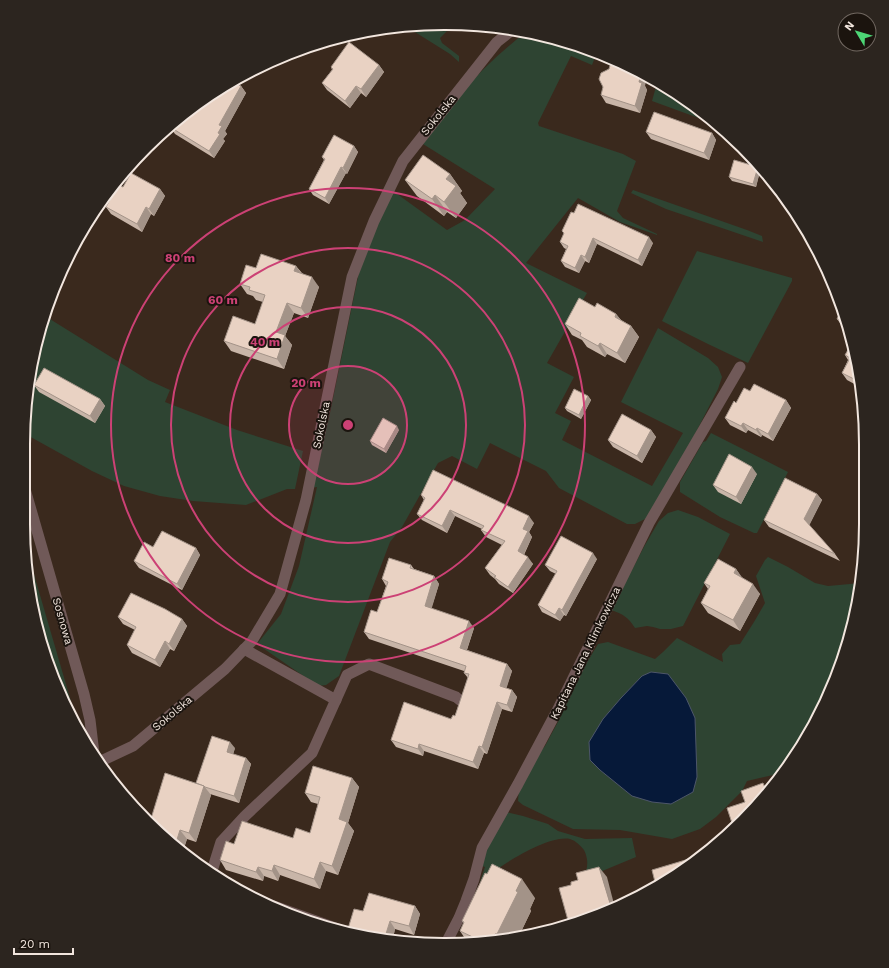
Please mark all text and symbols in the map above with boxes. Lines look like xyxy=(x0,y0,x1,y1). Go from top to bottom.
north arrow xyxy=(837,12,877,52)
text: N xyxy=(842,19,857,33)
street label: Sokolska xyxy=(418,93,458,138)
text: 80 m xyxy=(165,251,195,265)
text: 60 m xyxy=(208,293,238,307)
text: 40 m xyxy=(250,335,280,349)
text: 20 m xyxy=(291,376,321,390)
street label: Sokolska xyxy=(310,400,333,450)
centre of rings xyxy=(341,418,355,432)
street label: Kapitana Jana Klimkowicza xyxy=(548,585,623,722)
street label: Sosnowa xyxy=(50,596,75,646)
street label: Sokolska xyxy=(150,693,195,734)
scale bar xyxy=(14,930,73,956)
text: 20 m xyxy=(20,937,50,951)

